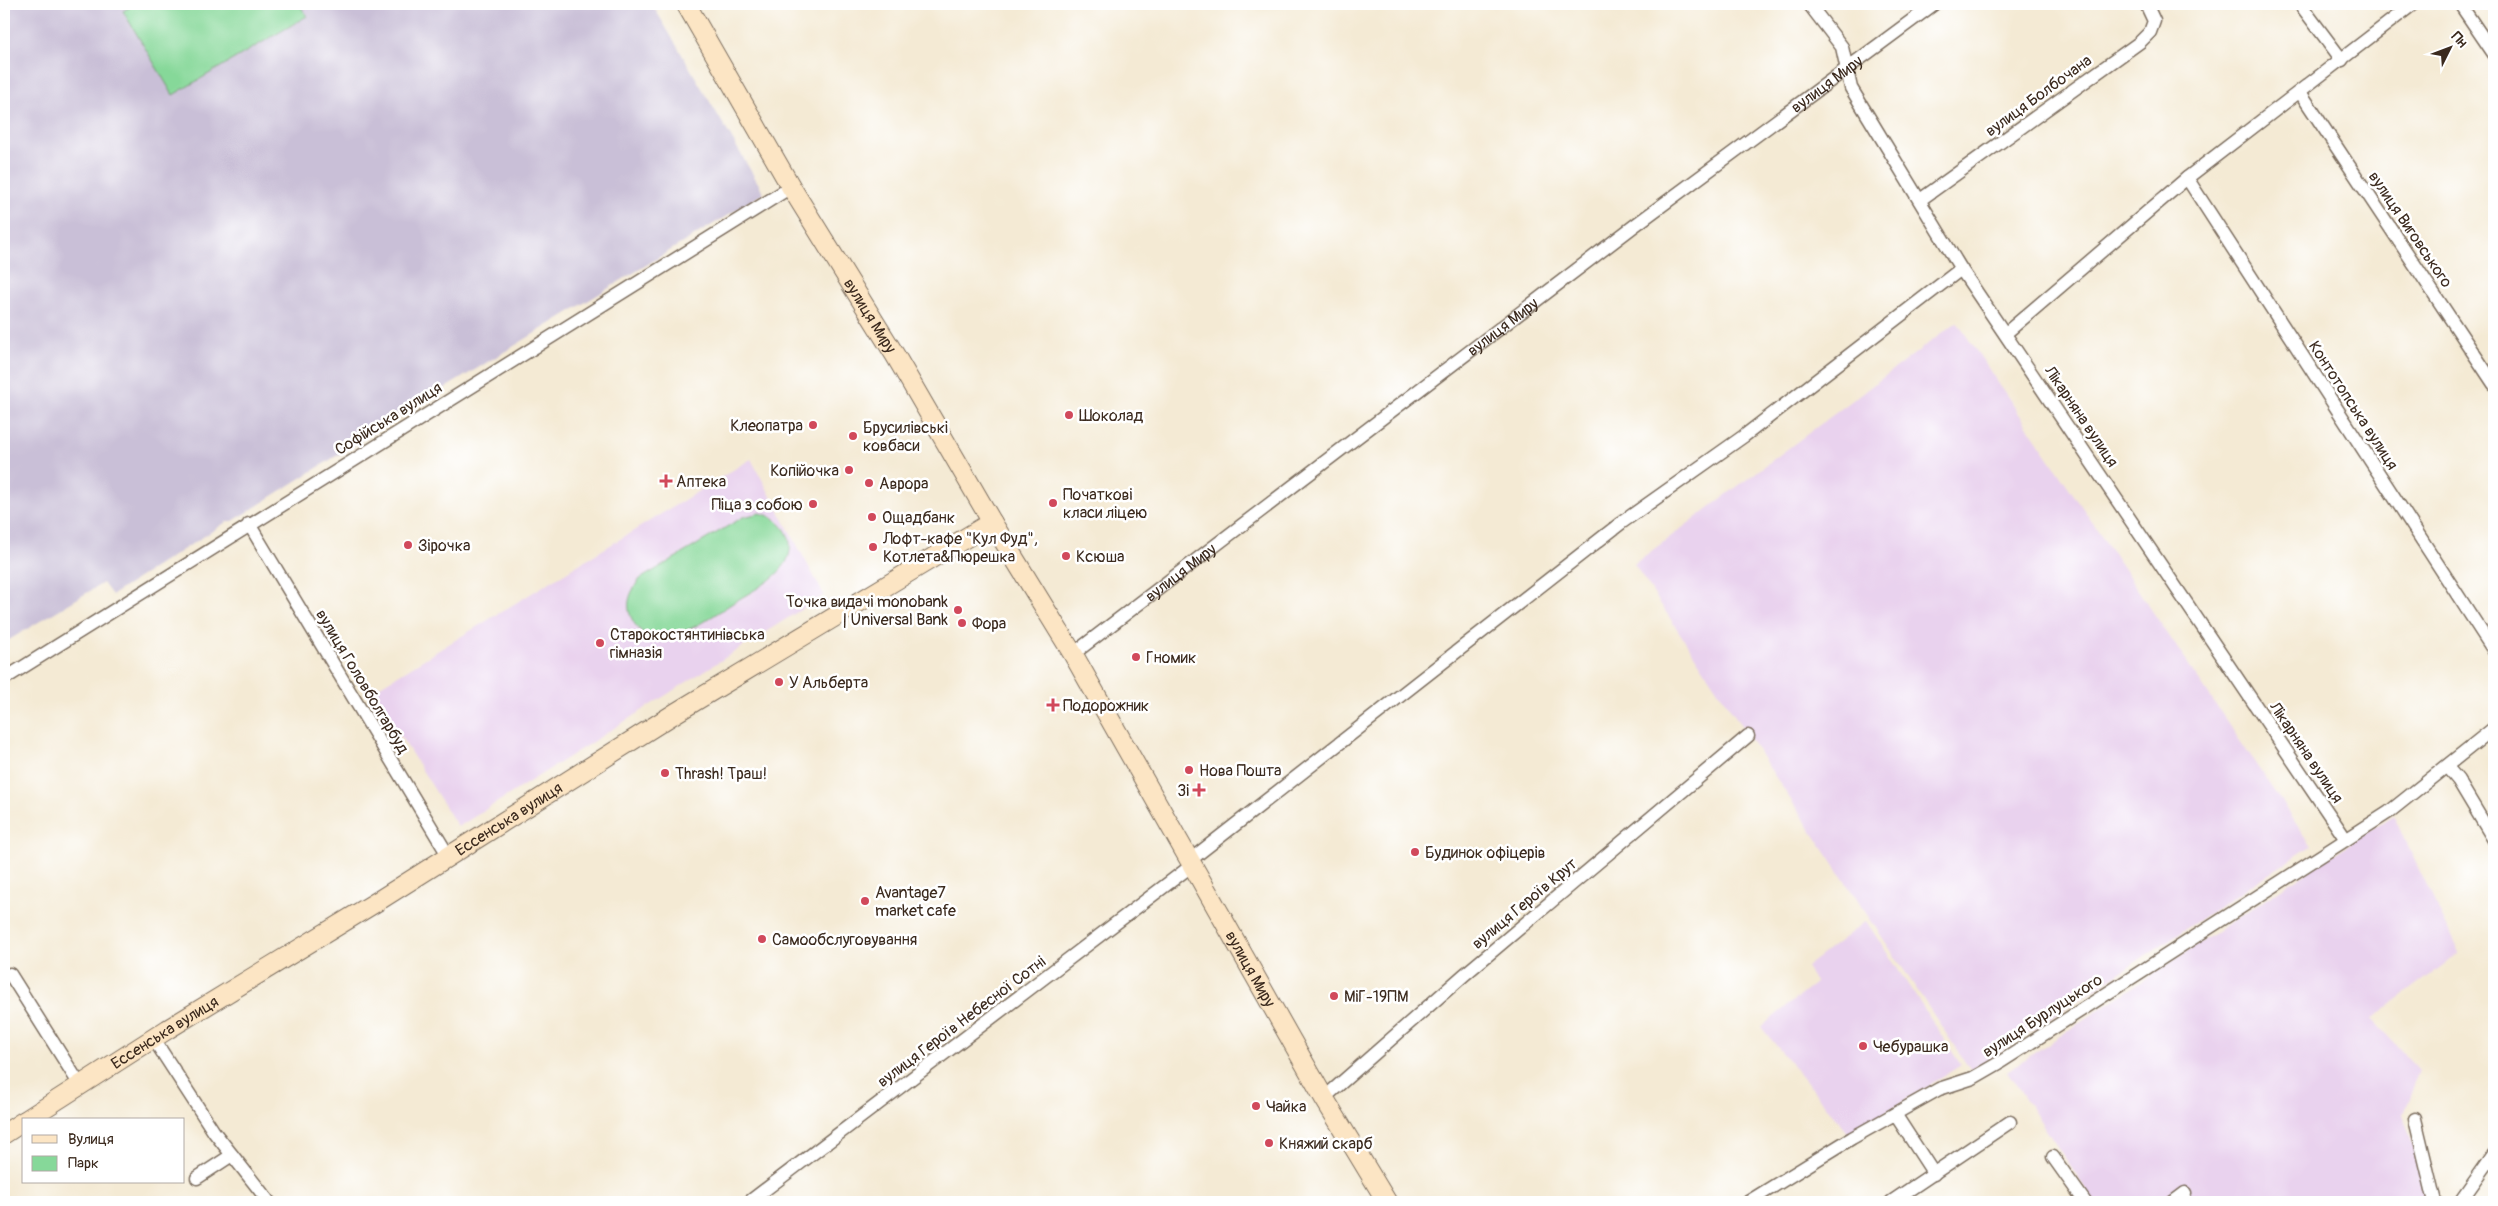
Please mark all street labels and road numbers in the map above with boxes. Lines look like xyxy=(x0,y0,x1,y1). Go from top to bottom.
street label: вулиця Миру xyxy=(1787,51,1867,118)
street label: вулиця Болбочана xyxy=(1982,51,2096,141)
street label: вулиця Виговського xyxy=(2364,168,2457,292)
street label: вулиця Миру xyxy=(839,275,900,357)
street label: вулиця Миру xyxy=(1463,294,1543,361)
street label: Контотопська вулиця xyxy=(2304,337,2402,474)
street label: Лікарняна вулиця xyxy=(2039,361,2122,471)
street label: Софійська вулиця xyxy=(331,378,446,460)
street label: вулиця Миру xyxy=(1141,539,1221,606)
street label: вулиця Головболгарбуд xyxy=(311,606,413,758)
street label: Лікарняна вулиця xyxy=(2264,697,2347,807)
street label: Ессенська вулиця xyxy=(452,778,566,861)
street label: вулиця Героїв Крут xyxy=(1468,854,1581,954)
street label: вулиця Миру xyxy=(1221,927,1280,1011)
street label: вулиця Героїв Небесної Сотні xyxy=(873,952,1050,1092)
street label: вулиця Бурлуцького xyxy=(1979,969,2107,1062)
street label: Ессенська вулиця xyxy=(107,992,222,1074)

